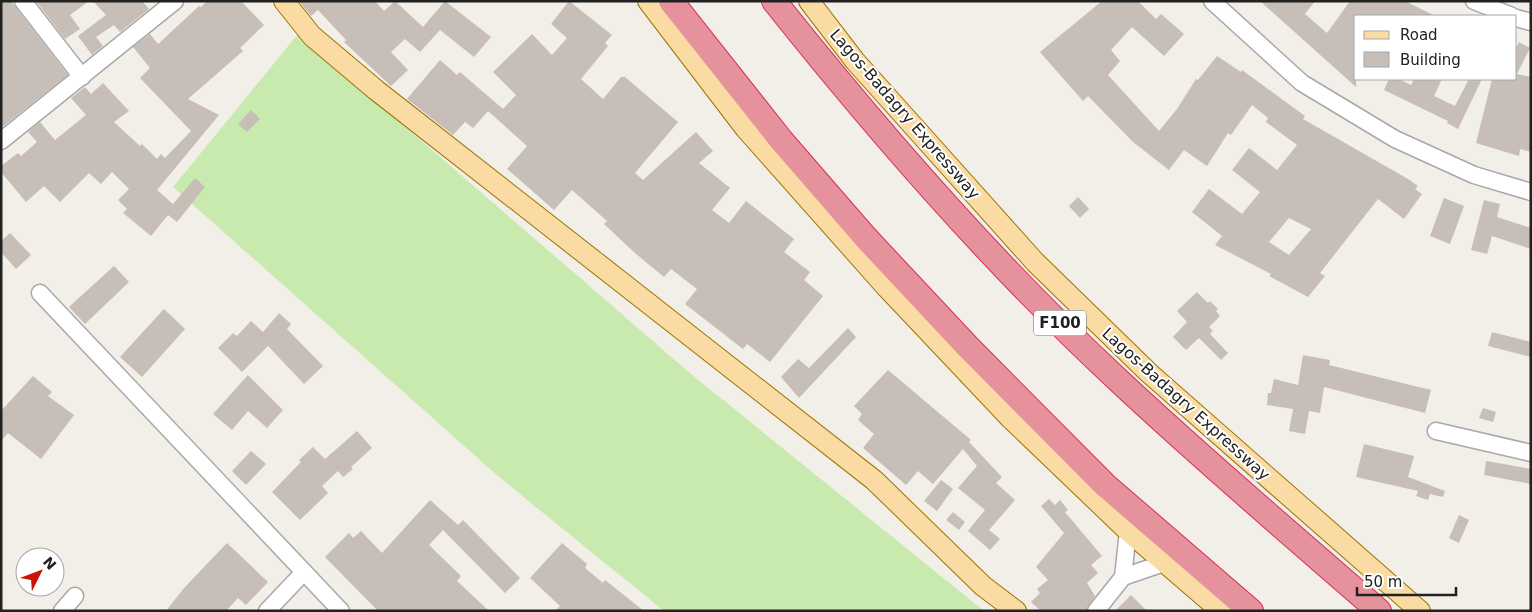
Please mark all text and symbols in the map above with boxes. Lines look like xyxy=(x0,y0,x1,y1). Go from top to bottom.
legend xyxy=(1354,15,1517,80)
street label: Lagos-Badagry Expressway xyxy=(826,25,984,203)
text: Road xyxy=(1400,26,1438,44)
text: Building xyxy=(1400,51,1461,69)
road number: F100 xyxy=(1034,310,1086,336)
street label: Lagos-Badagry Expressway xyxy=(1098,324,1274,484)
north arrow xyxy=(15,547,65,597)
text: N xyxy=(40,554,60,573)
scale bar xyxy=(1357,564,1456,596)
text: 50 m xyxy=(1364,573,1402,591)

